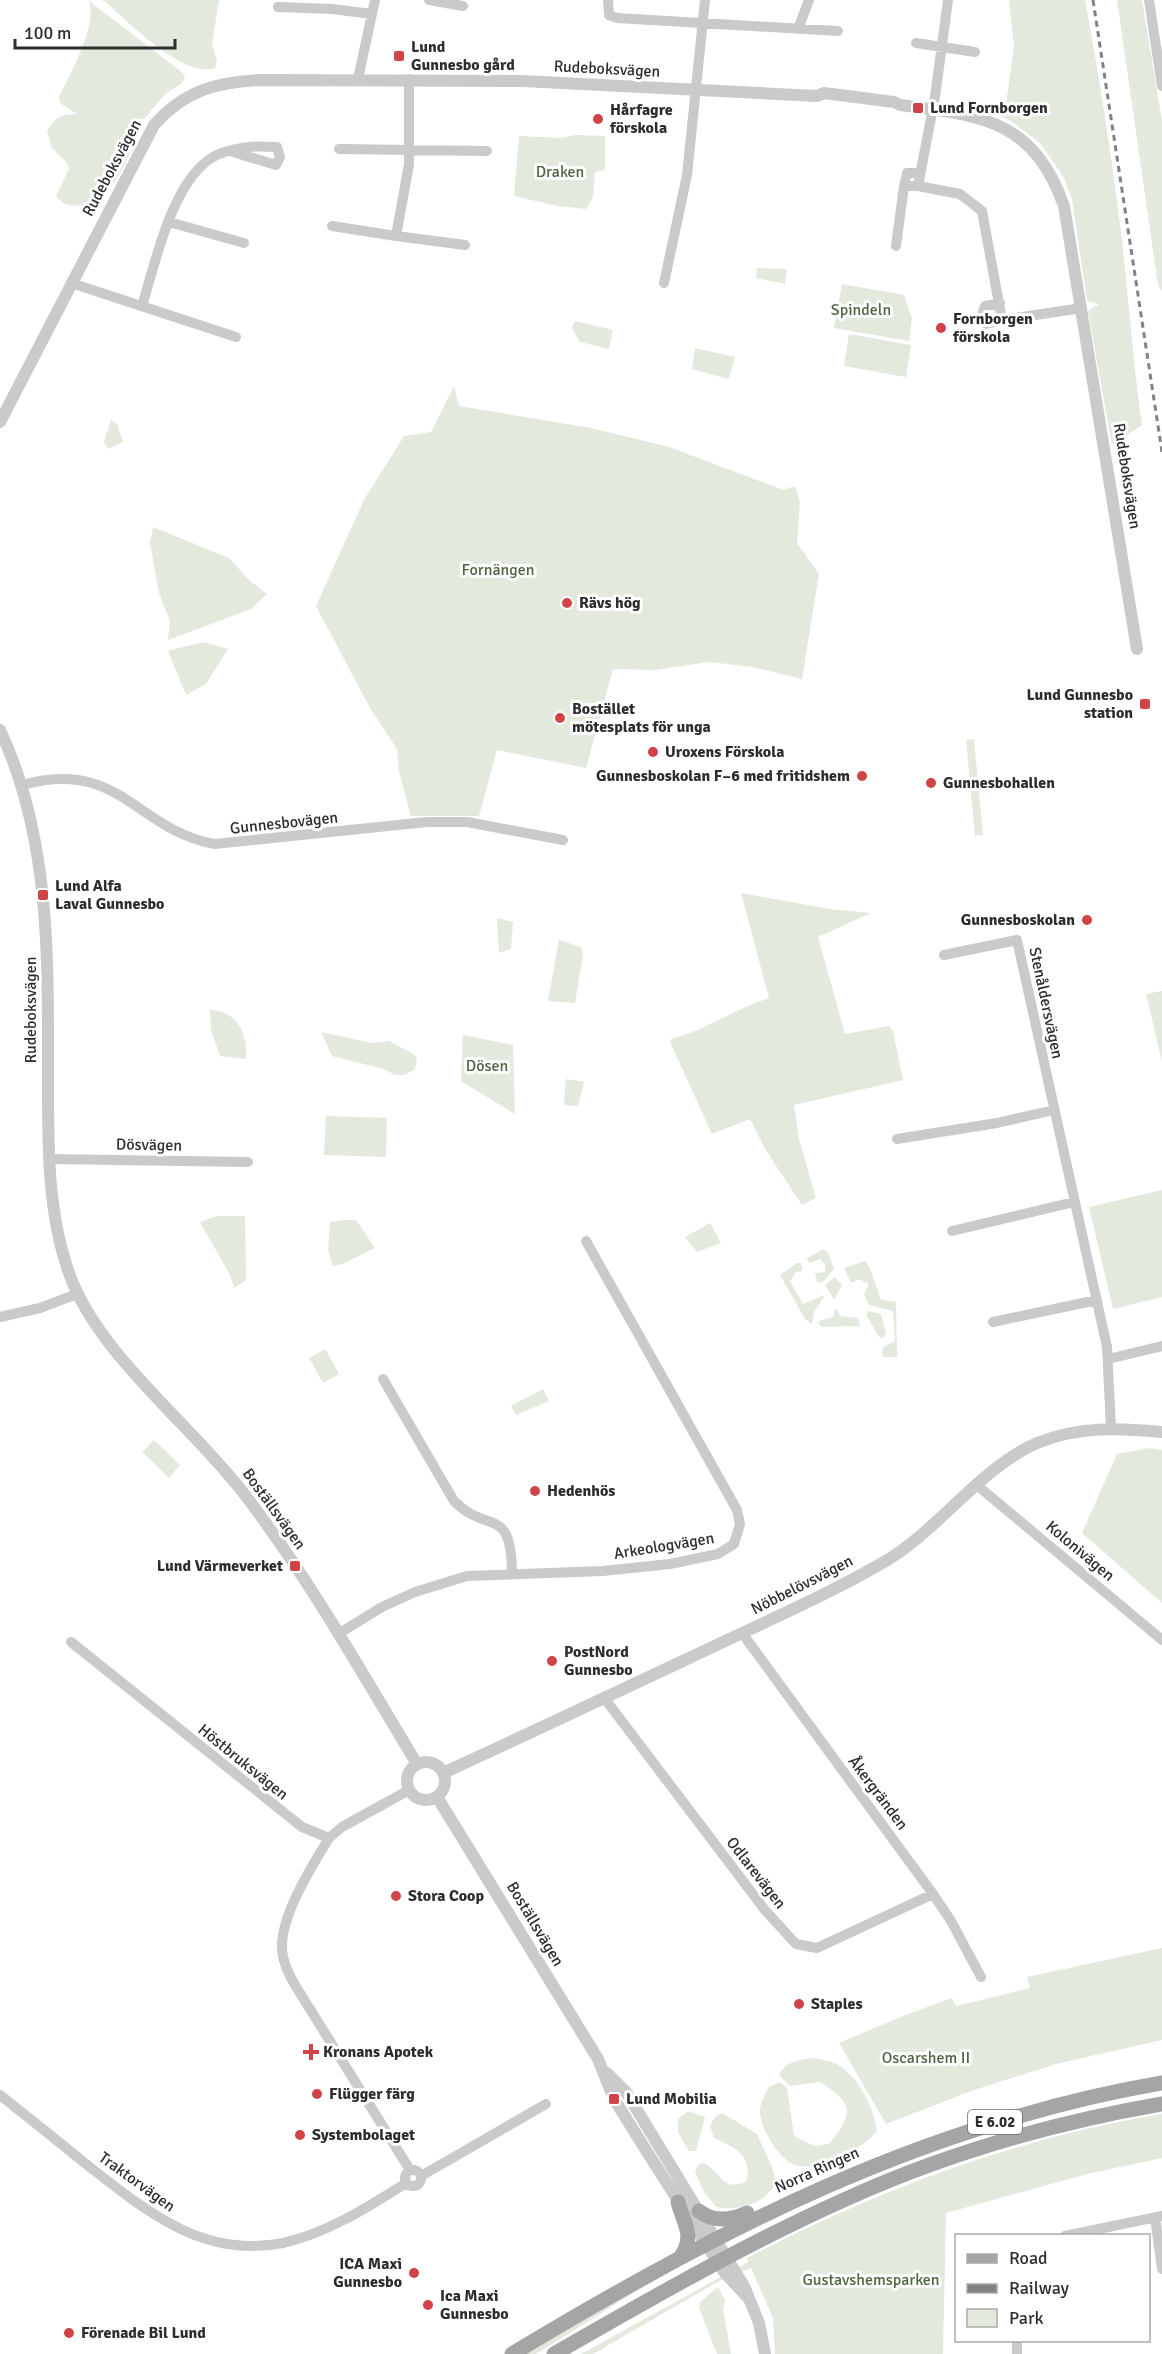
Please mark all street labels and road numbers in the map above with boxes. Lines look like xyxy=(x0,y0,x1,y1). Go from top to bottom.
street label: Rudeboksvägen xyxy=(553,56,661,82)
street label: Rudeboksvägen xyxy=(78,116,146,220)
street label: Rudeboksvägen xyxy=(1109,422,1145,530)
street label: Gunnesbovägen xyxy=(229,807,339,839)
street label: Stenåldersvägen xyxy=(1024,945,1068,1061)
street label: Rudeboksvägen xyxy=(21,957,41,1063)
street label: Dösvägen xyxy=(116,1134,182,1156)
street label: Boställsvägen xyxy=(238,1465,310,1553)
street label: Kolonivägen xyxy=(1041,1516,1119,1586)
street label: Arkeologvägen xyxy=(612,1528,716,1564)
street label: Nöbbelövsvägen xyxy=(748,1551,856,1619)
street label: Höstbruksvägen xyxy=(194,1720,292,1804)
street label: Åkergränden xyxy=(844,1752,912,1834)
street label: Odlarevägen xyxy=(722,1833,790,1913)
street label: Boställsvägen xyxy=(502,1878,568,1970)
road number: E 6.02 xyxy=(968,2110,1022,2134)
street label: Norra Ringen xyxy=(772,2142,862,2198)
street label: Traktorvägen xyxy=(95,2148,179,2216)

